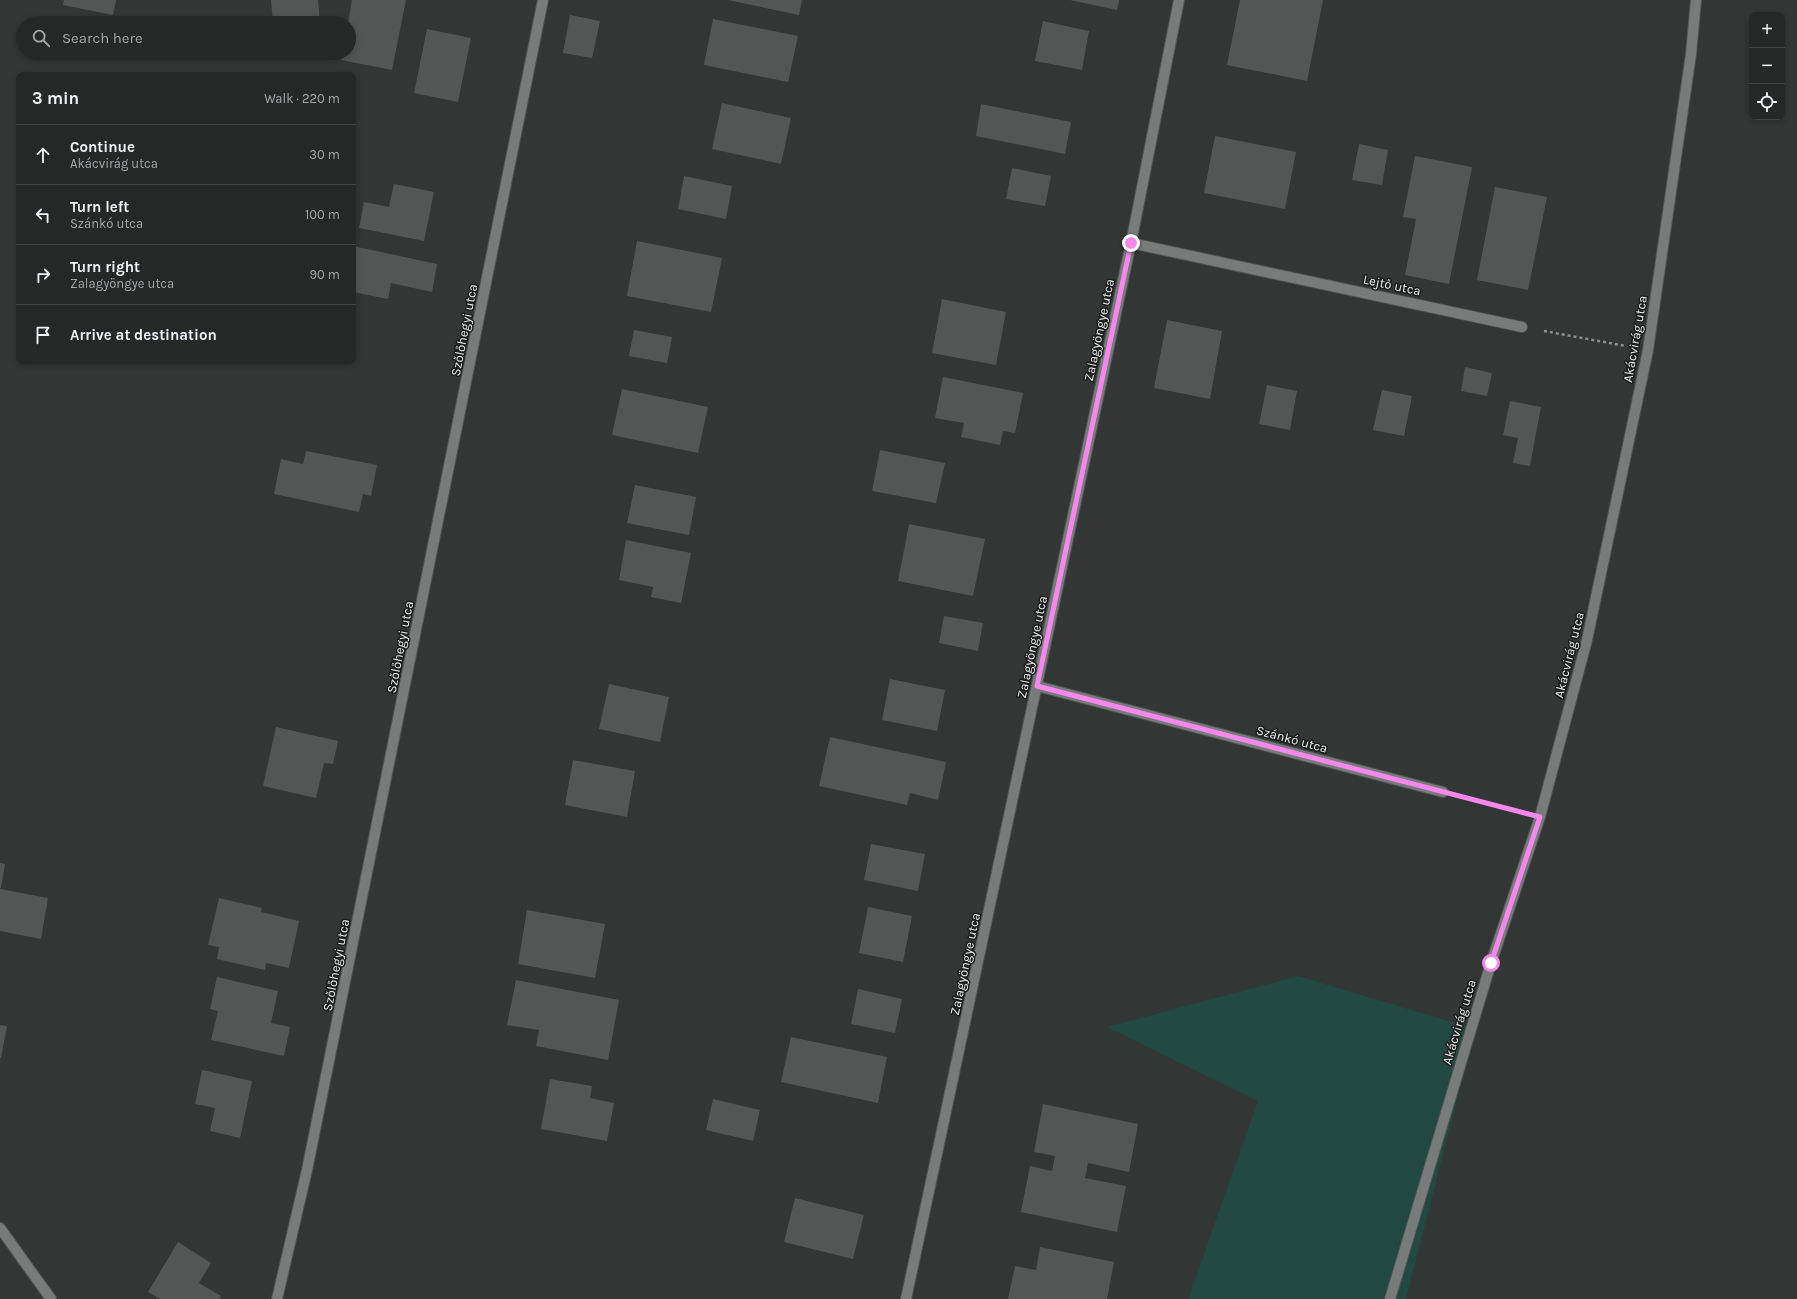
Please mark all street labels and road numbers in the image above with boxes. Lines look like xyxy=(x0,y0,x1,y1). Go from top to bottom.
street label: Lejtő utca xyxy=(1362,272,1422,298)
street label: Zalagyöngye utca xyxy=(1081,277,1117,383)
street label: Szőlőhegyi utca xyxy=(448,283,480,377)
street label: Akácvirág utca xyxy=(1620,294,1650,384)
street label: Zalagyöngye utca xyxy=(1014,594,1050,700)
street label: Szőlőhegyi utca xyxy=(384,600,416,694)
street label: Akácvirág utca xyxy=(1551,611,1587,699)
street label: Szánkó utca xyxy=(1255,722,1329,756)
street label: Zalagyöngye utca xyxy=(947,911,983,1017)
street label: Szőlőhegyi utca xyxy=(320,918,352,1012)
street label: Akácvirág utca xyxy=(1439,978,1479,1066)

